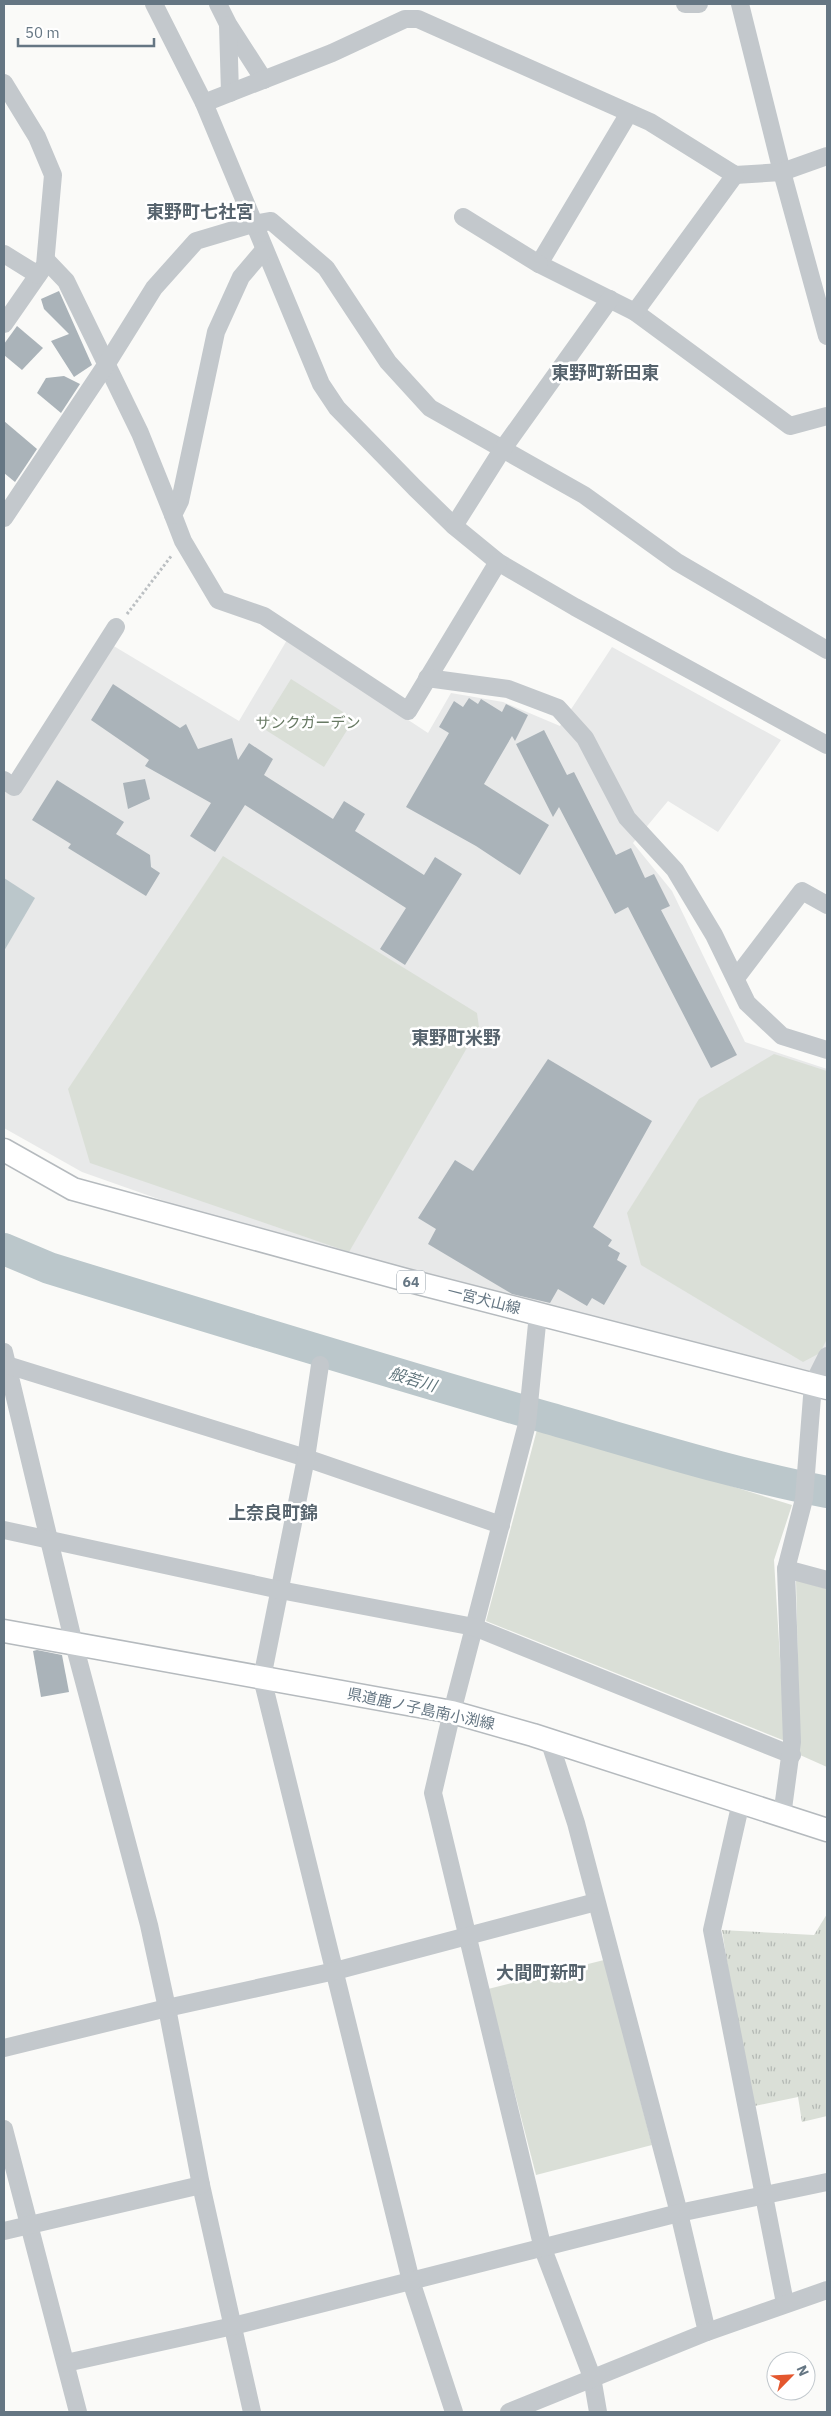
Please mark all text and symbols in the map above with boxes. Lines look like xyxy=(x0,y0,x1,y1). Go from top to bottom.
scale bar xyxy=(18,15,154,47)
text: 50 m xyxy=(25,23,60,42)
district label: 東野町七社宮 xyxy=(146,200,254,223)
district label: 東野町新田東 xyxy=(551,361,659,384)
park label: サンクガーデン xyxy=(255,713,361,732)
district label: 東野町米野 xyxy=(411,1026,501,1049)
road number: 64 xyxy=(397,1270,425,1294)
street label: 一宮犬山線 xyxy=(445,1281,523,1318)
water label: 般若川 xyxy=(387,1362,441,1396)
district label: 上奈良町錦 xyxy=(228,1501,318,1524)
street label: 県道鹿ノ子島南小渕線 xyxy=(346,1684,496,1733)
district label: 大間町新町 xyxy=(496,1961,586,1984)
north arrow xyxy=(766,2351,816,2401)
text: N xyxy=(793,2362,813,2379)

